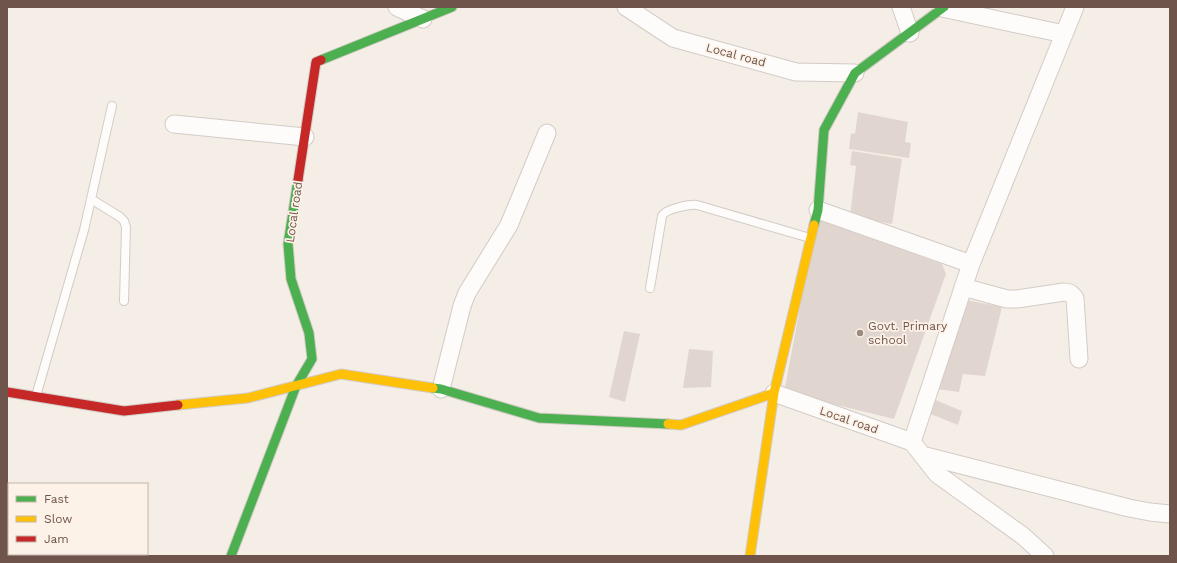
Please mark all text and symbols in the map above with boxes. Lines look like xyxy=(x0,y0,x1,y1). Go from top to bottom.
street label: Local road xyxy=(705,40,767,70)
street label: Local road xyxy=(283,181,305,243)
place label: Govt. Primary school xyxy=(868,319,948,347)
marker: Govt. Primary school xyxy=(855,328,865,338)
street label: Local road xyxy=(818,403,880,437)
legend xyxy=(8,483,148,555)
text: Fast xyxy=(44,492,69,506)
text: Slow xyxy=(44,512,72,526)
text: Jam xyxy=(44,532,69,546)

